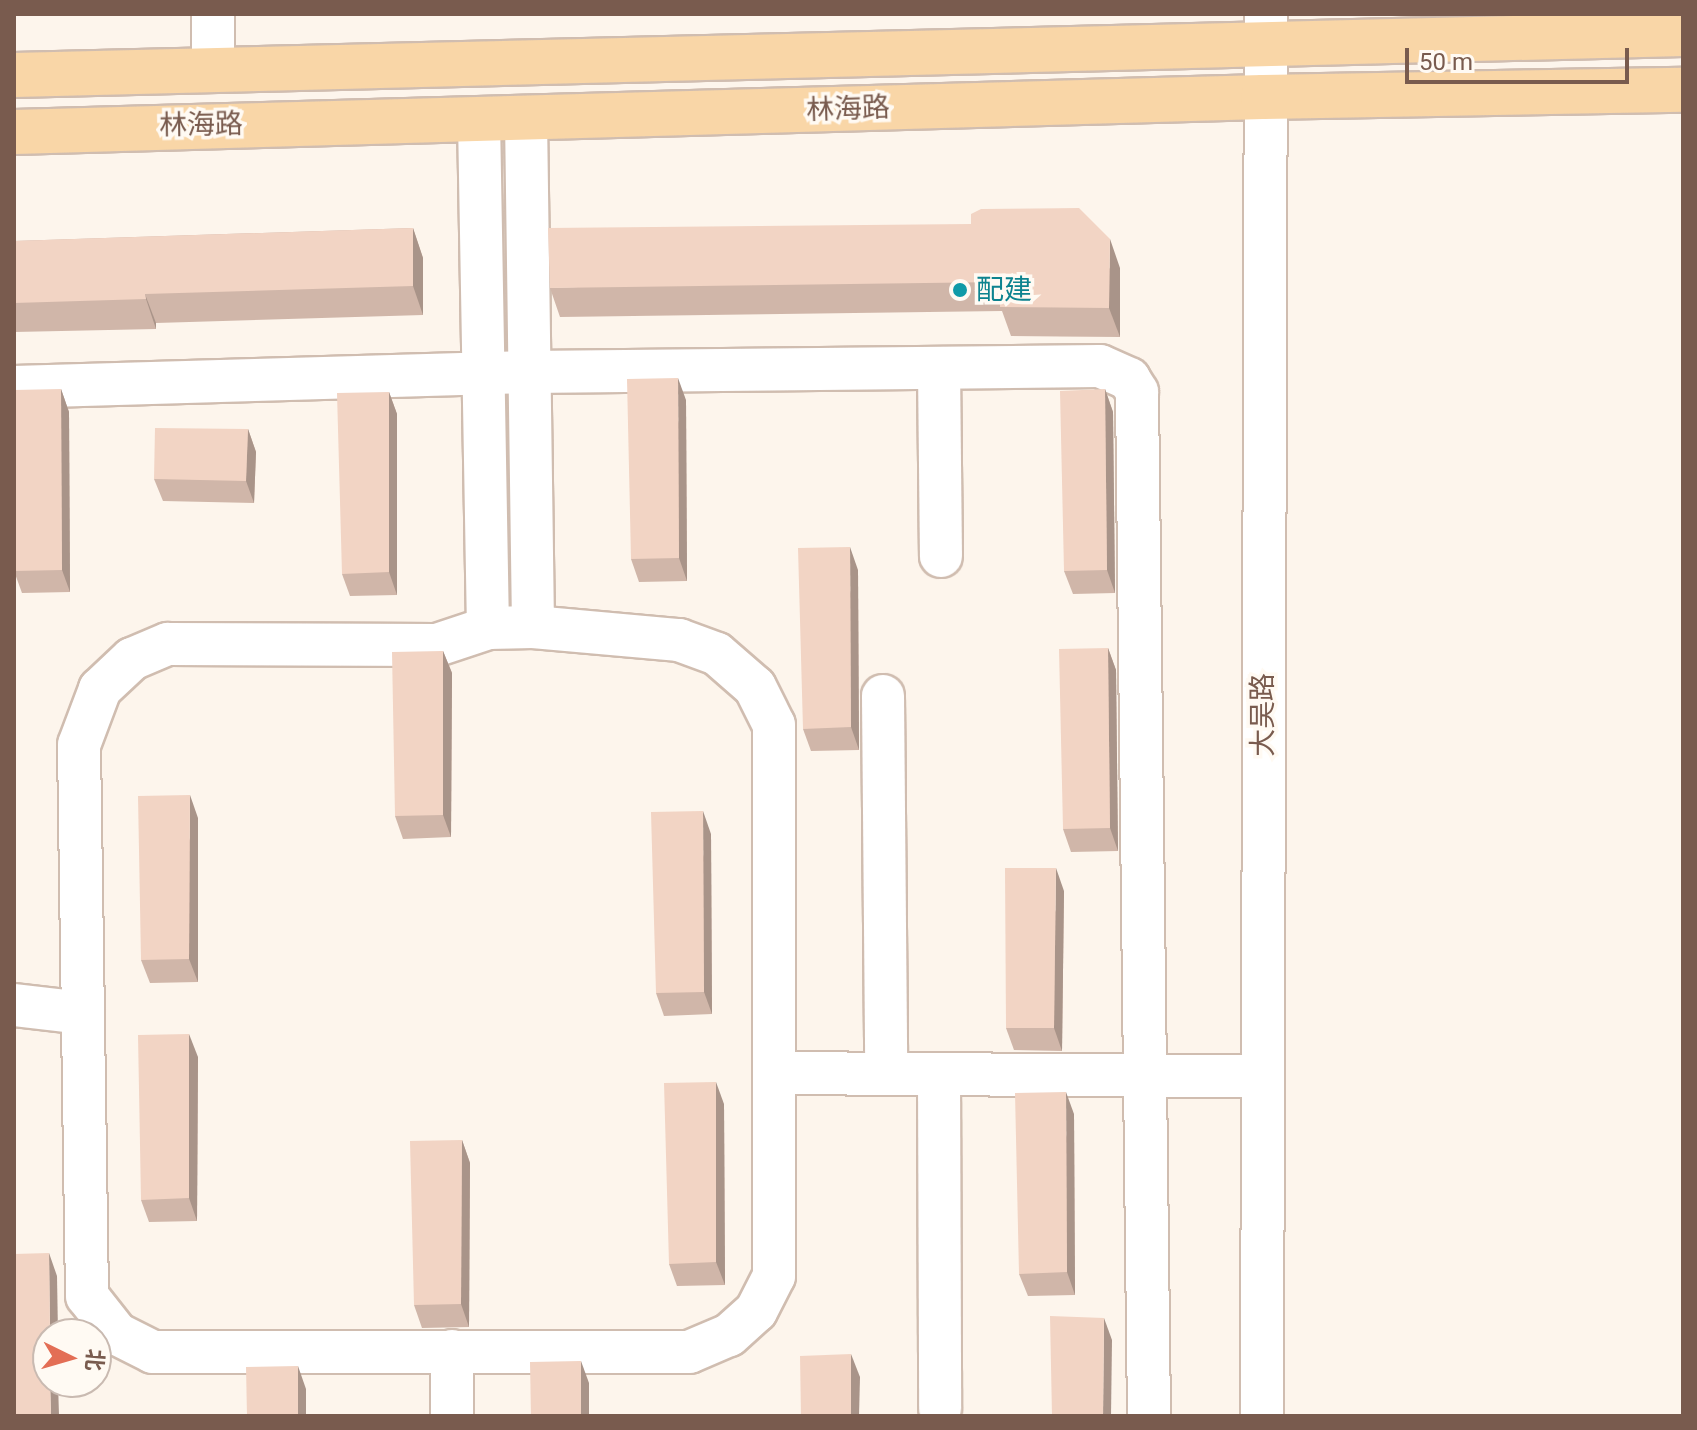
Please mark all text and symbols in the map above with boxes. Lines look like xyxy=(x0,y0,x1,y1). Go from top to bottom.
scale bar xyxy=(1409,32,1633,82)
text: 50 m xyxy=(1419,48,1473,76)
street label: 林海路 xyxy=(805,91,891,127)
street label: 林海路 xyxy=(159,107,243,143)
place label: 配建 xyxy=(976,273,1032,307)
marker: 配建 xyxy=(951,281,969,299)
street label: 大吴路 xyxy=(1246,673,1280,757)
north arrow xyxy=(32,1318,112,1398)
text: 北 xyxy=(81,1348,108,1372)

